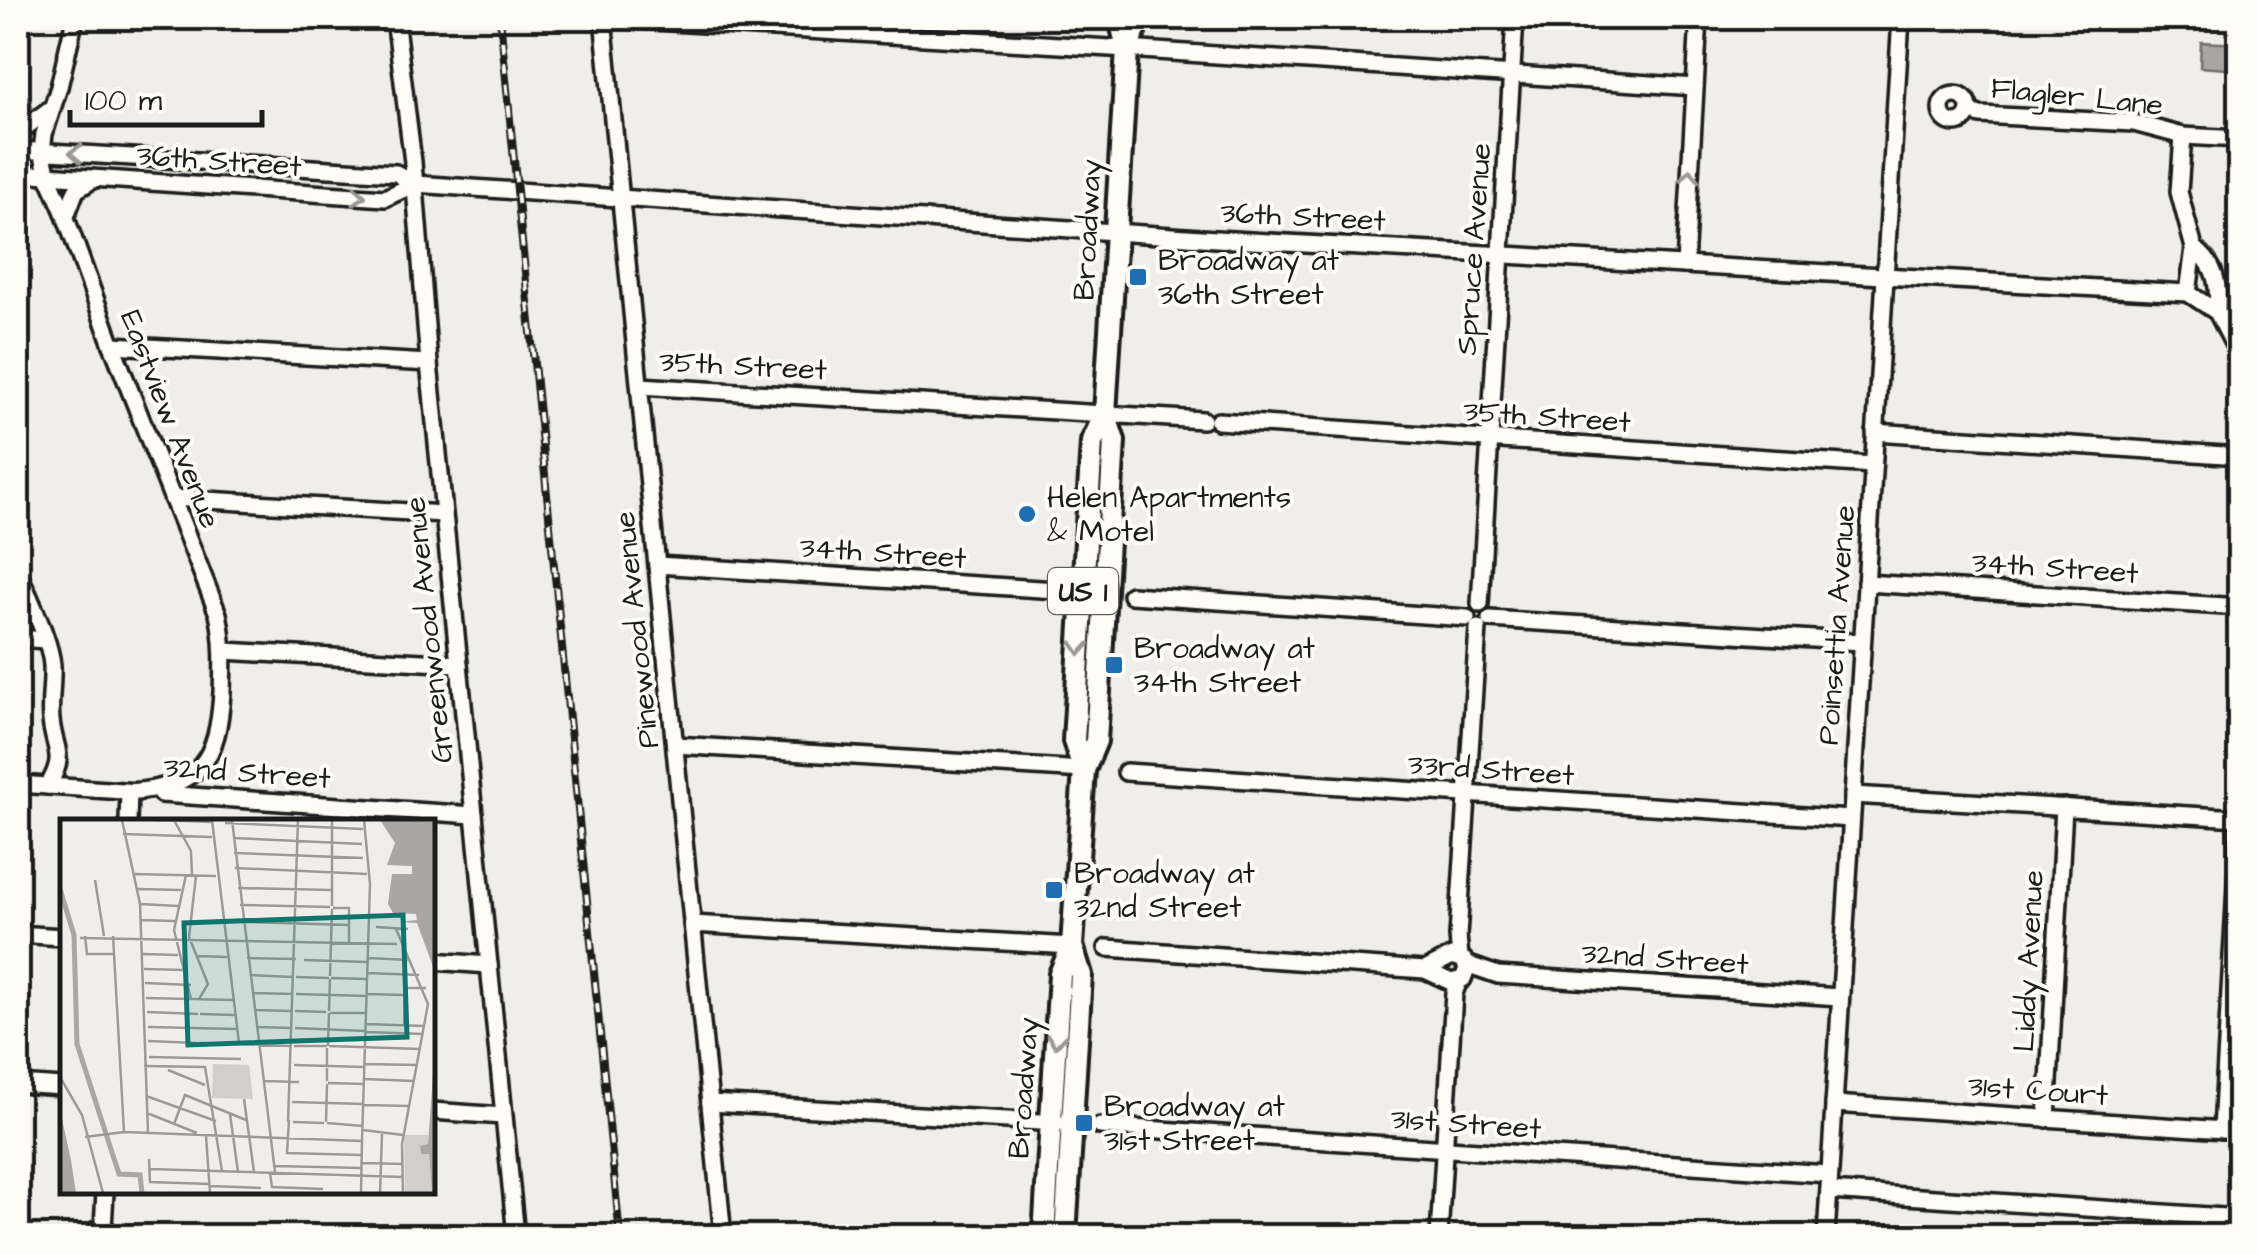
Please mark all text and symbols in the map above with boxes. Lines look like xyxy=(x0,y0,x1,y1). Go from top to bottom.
scale bar xyxy=(70,65,262,127)
street label: Flagler Lane xyxy=(1989,67,2165,128)
text: 100 m xyxy=(85,80,163,122)
street label: 36th Street xyxy=(135,134,303,188)
one-way arrow xyxy=(68,142,84,163)
street label: Spruce Avenue xyxy=(1446,142,1502,357)
street label: Broadway xyxy=(1063,158,1114,302)
one-way arrow xyxy=(1679,168,1700,184)
one-way arrow xyxy=(352,185,368,206)
street label: 36th Street xyxy=(1219,192,1387,242)
place label: Broadway at 36th Street xyxy=(1158,240,1339,316)
marker: Broadway at 36th Street xyxy=(1127,266,1149,288)
street label: Eastview Avenue xyxy=(109,304,231,534)
street label: 35th Street xyxy=(658,341,828,391)
street label: 35th Street xyxy=(1462,390,1632,444)
place label: Helen Apartments & Motel xyxy=(1047,477,1291,553)
street label: Greenwood Avenue xyxy=(394,495,464,765)
marker: Helen Apartments & Motel xyxy=(1016,503,1038,525)
street label: Poinsettia Avenue xyxy=(1808,504,1866,746)
street label: Pinewood Avenue xyxy=(604,509,670,750)
street label: 34th Street xyxy=(798,526,968,580)
street label: 34th Street xyxy=(1970,541,2140,595)
road number: US 1 xyxy=(1048,568,1118,614)
place label: Broadway at 34th Street xyxy=(1134,628,1315,704)
one-way arrow xyxy=(1070,641,1091,657)
marker: Broadway at 34th Street xyxy=(1103,654,1125,676)
street label: 33rd Street xyxy=(1406,743,1576,797)
street label: 32nd Street xyxy=(162,746,332,800)
inset map xyxy=(60,819,435,1194)
place label: Broadway at 32nd Street xyxy=(1074,853,1255,929)
street label: Liddy Avenue xyxy=(2003,869,2056,1053)
marker: Broadway at 32nd Street xyxy=(1043,879,1065,901)
street label: 32nd Street xyxy=(1580,932,1750,986)
street label: Broadway xyxy=(998,1016,1051,1160)
one-way arrow xyxy=(1046,1033,1067,1049)
street label: 31st Court xyxy=(1966,1065,2109,1117)
place label: Broadway at 31st Street xyxy=(1104,1086,1285,1162)
street label: 31st Street xyxy=(1389,1098,1543,1150)
marker: Broadway at 31st Street xyxy=(1073,1112,1095,1134)

